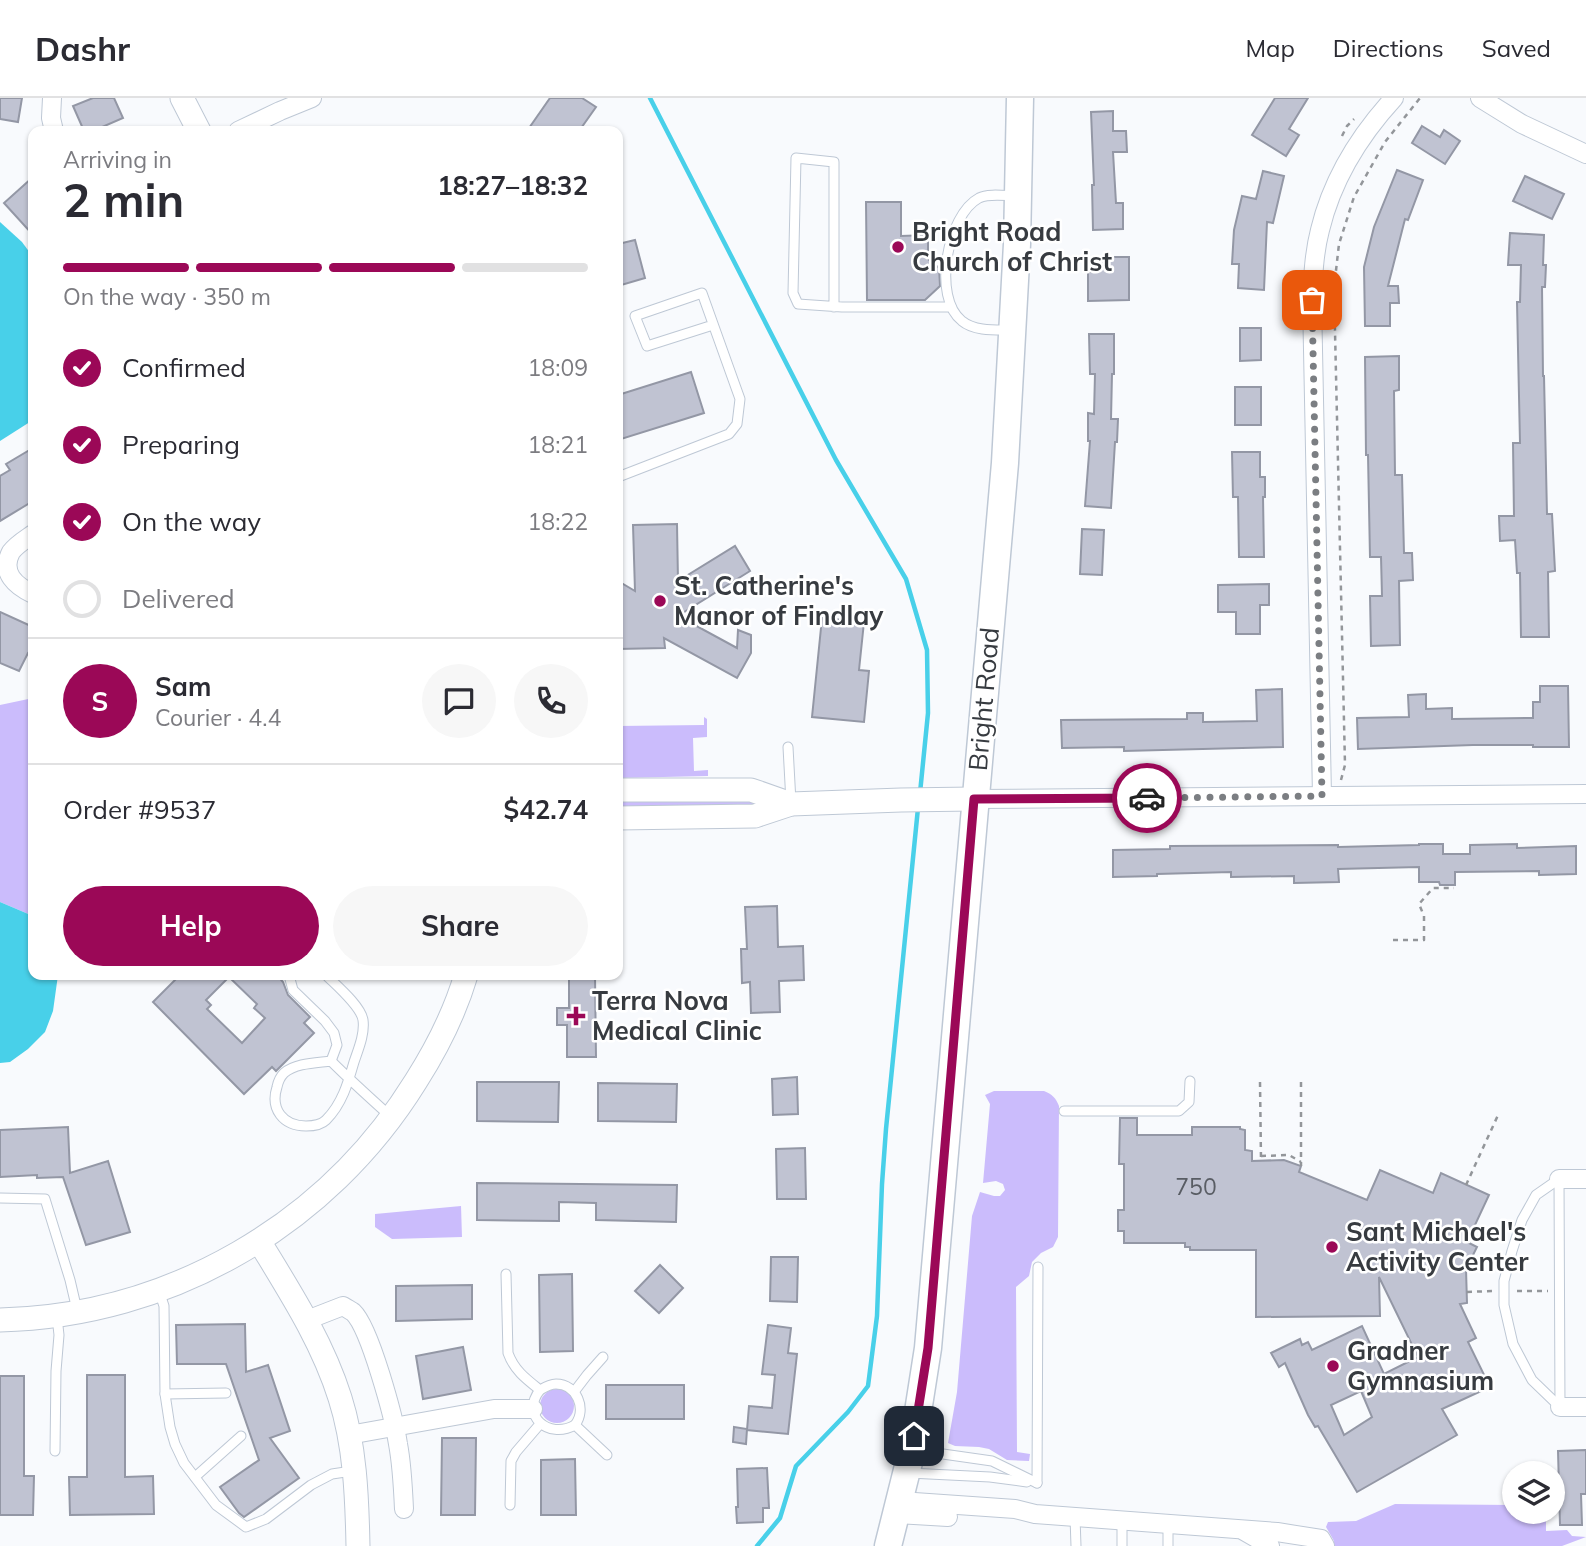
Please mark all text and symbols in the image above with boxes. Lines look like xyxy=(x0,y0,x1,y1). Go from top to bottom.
text: Dashr xyxy=(35,28,130,69)
text: Map xyxy=(1245,33,1295,63)
text: Directions xyxy=(1333,33,1444,63)
text: Saved xyxy=(1482,33,1551,63)
text: Arriving in xyxy=(63,145,172,174)
text: 18:27–18:32 xyxy=(437,169,588,202)
text: 2 min xyxy=(63,171,184,229)
place label: Bright Road Church of Christ xyxy=(912,215,1112,278)
marker: Bright Road Church of Christ xyxy=(890,239,906,255)
pin xyxy=(1282,270,1342,330)
icon: bag xyxy=(1293,281,1331,319)
text: On the way · 350 m xyxy=(63,282,271,311)
icon: check xyxy=(63,349,101,387)
text: Confirmed xyxy=(122,351,246,384)
text: 18:09 xyxy=(528,353,588,382)
icon: check xyxy=(63,426,101,464)
text: Preparing xyxy=(122,428,240,461)
text: 18:21 xyxy=(528,430,588,459)
icon: check xyxy=(63,503,101,541)
text: On the way xyxy=(122,505,261,538)
text: 18:22 xyxy=(528,507,588,536)
place label: St. Catherine's Manor of Findlay xyxy=(674,569,884,632)
text: Delivered xyxy=(122,582,235,615)
marker: St. Catherine's Manor of Findlay xyxy=(652,593,668,609)
street label: Bright Road xyxy=(961,626,1006,772)
button: chat xyxy=(422,664,496,738)
button: phone xyxy=(514,664,588,738)
text: Sam xyxy=(155,670,211,703)
text: S xyxy=(92,685,108,718)
text: Courier · 4.4 xyxy=(155,703,281,732)
courier xyxy=(1112,763,1182,833)
icon: car xyxy=(1128,779,1166,817)
text: Order #9537 xyxy=(63,793,216,826)
text: $42.74 xyxy=(504,793,588,826)
button: Help xyxy=(63,886,319,966)
button: Share xyxy=(333,886,588,966)
place label: Terra Nova Medical Clinic xyxy=(592,984,762,1047)
marker: Terra Nova Medical Clinic xyxy=(566,1006,586,1026)
house number: 750 xyxy=(1175,1172,1217,1201)
place label: Sant Michael's Activity Center xyxy=(1346,1215,1529,1278)
marker: Sant Michael's Activity Center xyxy=(1324,1239,1340,1255)
place label: Gradner Gymnasium xyxy=(1347,1334,1494,1397)
marker: Gradner Gymnasium xyxy=(1325,1358,1341,1374)
pin xyxy=(884,1406,944,1466)
icon: home xyxy=(895,1417,933,1455)
map controls xyxy=(1502,1461,1565,1524)
button: layers xyxy=(1502,1461,1565,1524)

